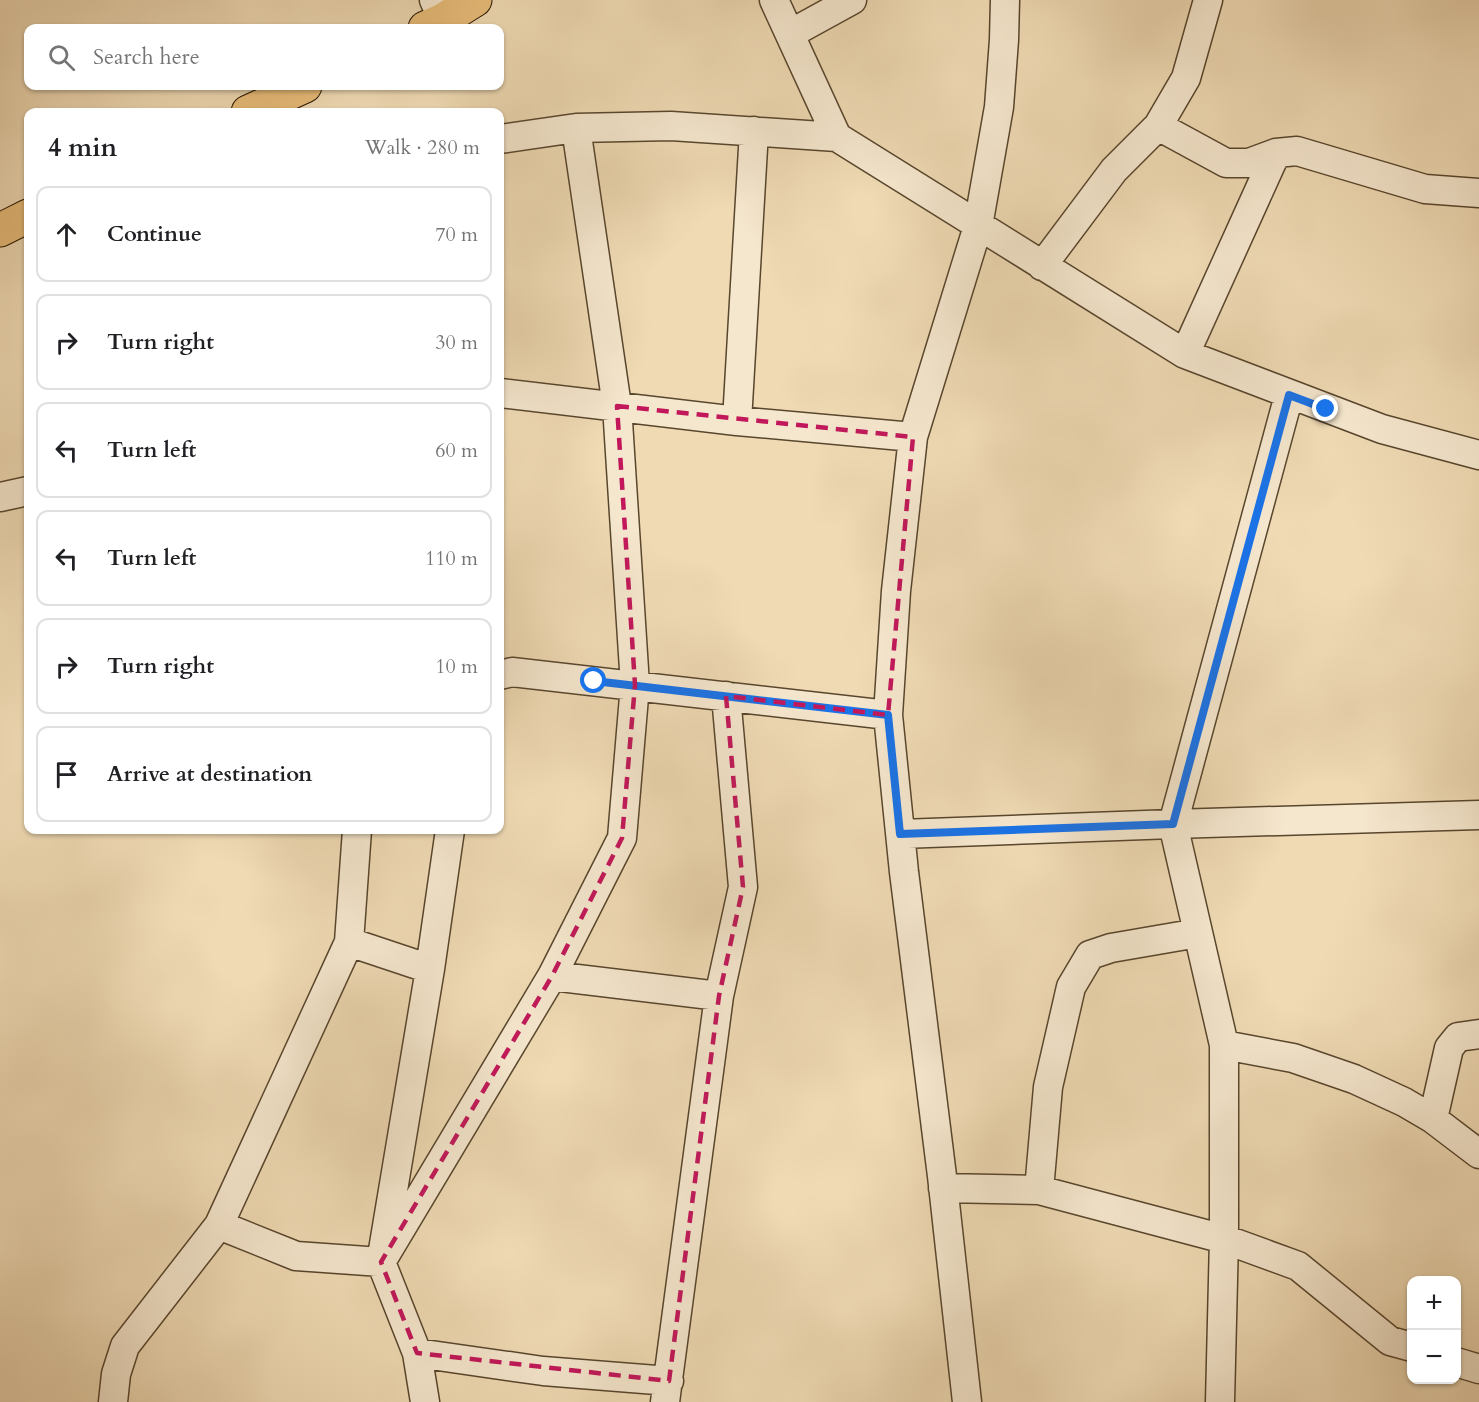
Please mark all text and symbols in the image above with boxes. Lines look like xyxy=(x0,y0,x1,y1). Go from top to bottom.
search box xyxy=(24,24,504,90)
icon: search xyxy=(45,41,78,74)
text: Search here xyxy=(93,42,200,72)
text: 4 min xyxy=(48,130,117,165)
text: Walk · 280 m xyxy=(365,134,480,161)
icon: ahead xyxy=(50,218,83,251)
text: Continue xyxy=(107,219,202,249)
text: 70 m xyxy=(435,221,478,248)
icon: right xyxy=(50,326,83,359)
text: Turn right xyxy=(107,327,214,357)
text: 30 m xyxy=(435,329,478,356)
route end xyxy=(1312,395,1338,421)
icon: left xyxy=(50,434,83,467)
text: Turn left xyxy=(107,435,196,465)
text: 60 m xyxy=(435,437,478,464)
icon: left xyxy=(50,542,83,575)
text: Turn left xyxy=(107,543,196,573)
text: 110 m xyxy=(425,545,478,572)
icon: right xyxy=(50,650,83,683)
text: Turn right xyxy=(107,651,214,681)
text: 10 m xyxy=(435,653,478,680)
route start xyxy=(580,667,606,693)
icon: arrive xyxy=(50,758,83,791)
text: Arrive at destination xyxy=(107,759,312,789)
map controls xyxy=(1407,1276,1461,1384)
button: + xyxy=(1407,1276,1461,1330)
button: − xyxy=(1407,1330,1461,1384)

